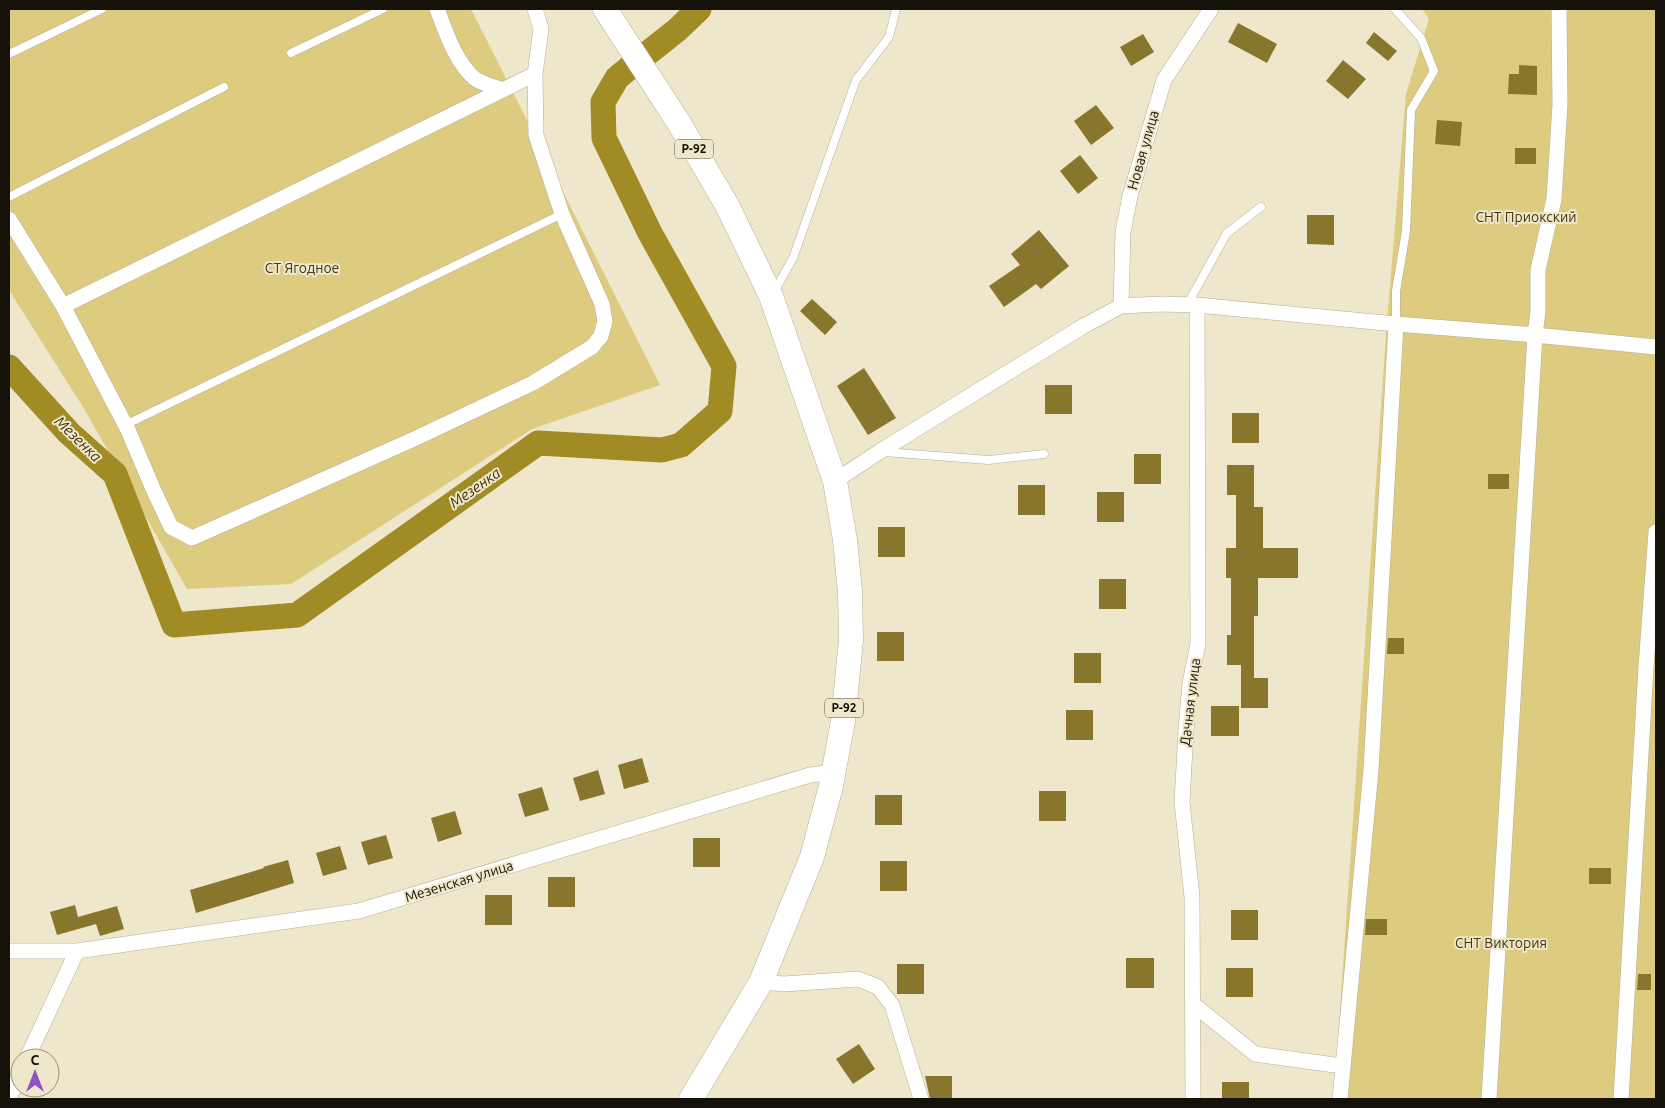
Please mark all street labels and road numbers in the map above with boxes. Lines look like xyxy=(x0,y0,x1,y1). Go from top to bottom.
street label: Новая улица xyxy=(1124,108,1162,192)
road number: Р-92 xyxy=(675,140,713,158)
street label: Дачная улица xyxy=(1177,657,1203,747)
road number: Р-92 xyxy=(825,698,863,718)
street label: Мезенская улица xyxy=(403,857,515,905)

